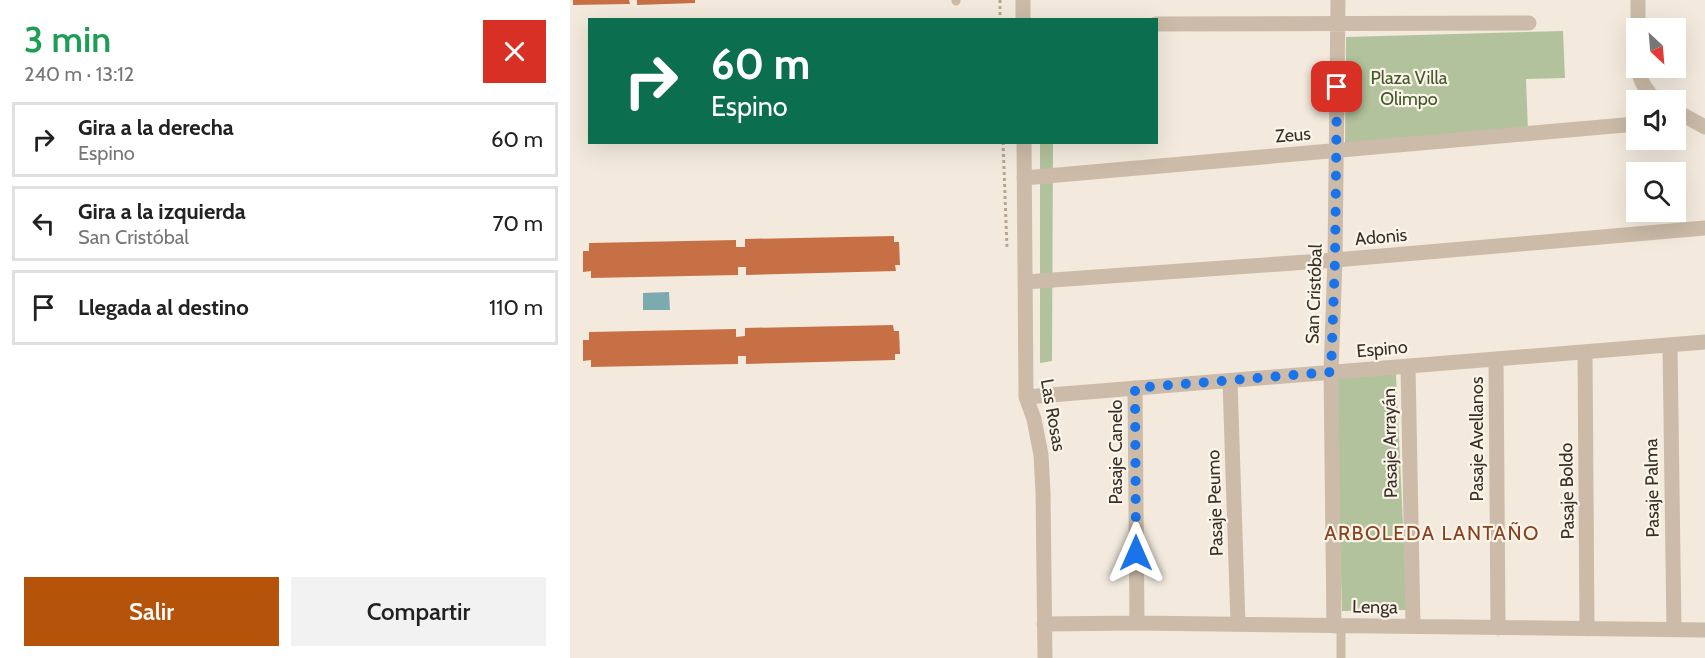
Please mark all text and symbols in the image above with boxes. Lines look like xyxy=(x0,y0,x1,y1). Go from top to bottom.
text: 3 min xyxy=(24,17,111,61)
north arrow xyxy=(1626,18,1686,78)
map controls xyxy=(1626,18,1686,222)
button: close xyxy=(483,20,546,83)
text: 60 m xyxy=(711,38,810,90)
icon: right xyxy=(612,42,690,120)
pin xyxy=(1311,61,1362,112)
text: 240 m · 13:12 xyxy=(24,62,134,86)
park label: Plaza Villa Olimpo xyxy=(1371,67,1448,110)
icon: arrive xyxy=(1320,70,1353,103)
text: Espino xyxy=(711,90,788,123)
button: sound xyxy=(1626,90,1686,150)
text: Gira a la derecha xyxy=(78,114,234,141)
street label: Zeus xyxy=(1274,122,1312,148)
icon: right xyxy=(27,123,60,156)
text: 60 m xyxy=(491,126,543,153)
text: Espino xyxy=(78,141,135,165)
button: search xyxy=(1626,162,1686,222)
text: Gira a la izquierda xyxy=(78,198,246,225)
icon: left xyxy=(27,207,60,240)
text: 70 m xyxy=(493,210,543,237)
street label: Adonis xyxy=(1354,224,1408,250)
text: San Cristóbal xyxy=(78,225,189,249)
street label: San Cristóbal xyxy=(1301,243,1327,344)
icon: arrive xyxy=(27,291,60,324)
text: Llegada al destino xyxy=(78,294,249,321)
text: 110 m xyxy=(489,294,543,321)
street label: Espino xyxy=(1356,336,1409,362)
street label: Las Rosas xyxy=(1036,377,1070,453)
street label: Pasaje Avellanos xyxy=(1466,377,1488,501)
street label: Pasaje Arrayán xyxy=(1378,388,1402,498)
street label: Pasaje Canelo xyxy=(1105,399,1127,504)
street label: Pasaje Palma xyxy=(1640,438,1664,538)
street label: Pasaje Boldo xyxy=(1555,442,1579,539)
street label: Pasaje Peumo xyxy=(1202,449,1228,556)
position arrow xyxy=(1104,521,1168,585)
district label: ARBOLEDA LANTAÑO xyxy=(1324,521,1540,545)
button: Salir xyxy=(24,577,279,646)
button: Compartir xyxy=(291,577,546,646)
street label: Lenga xyxy=(1352,596,1398,618)

